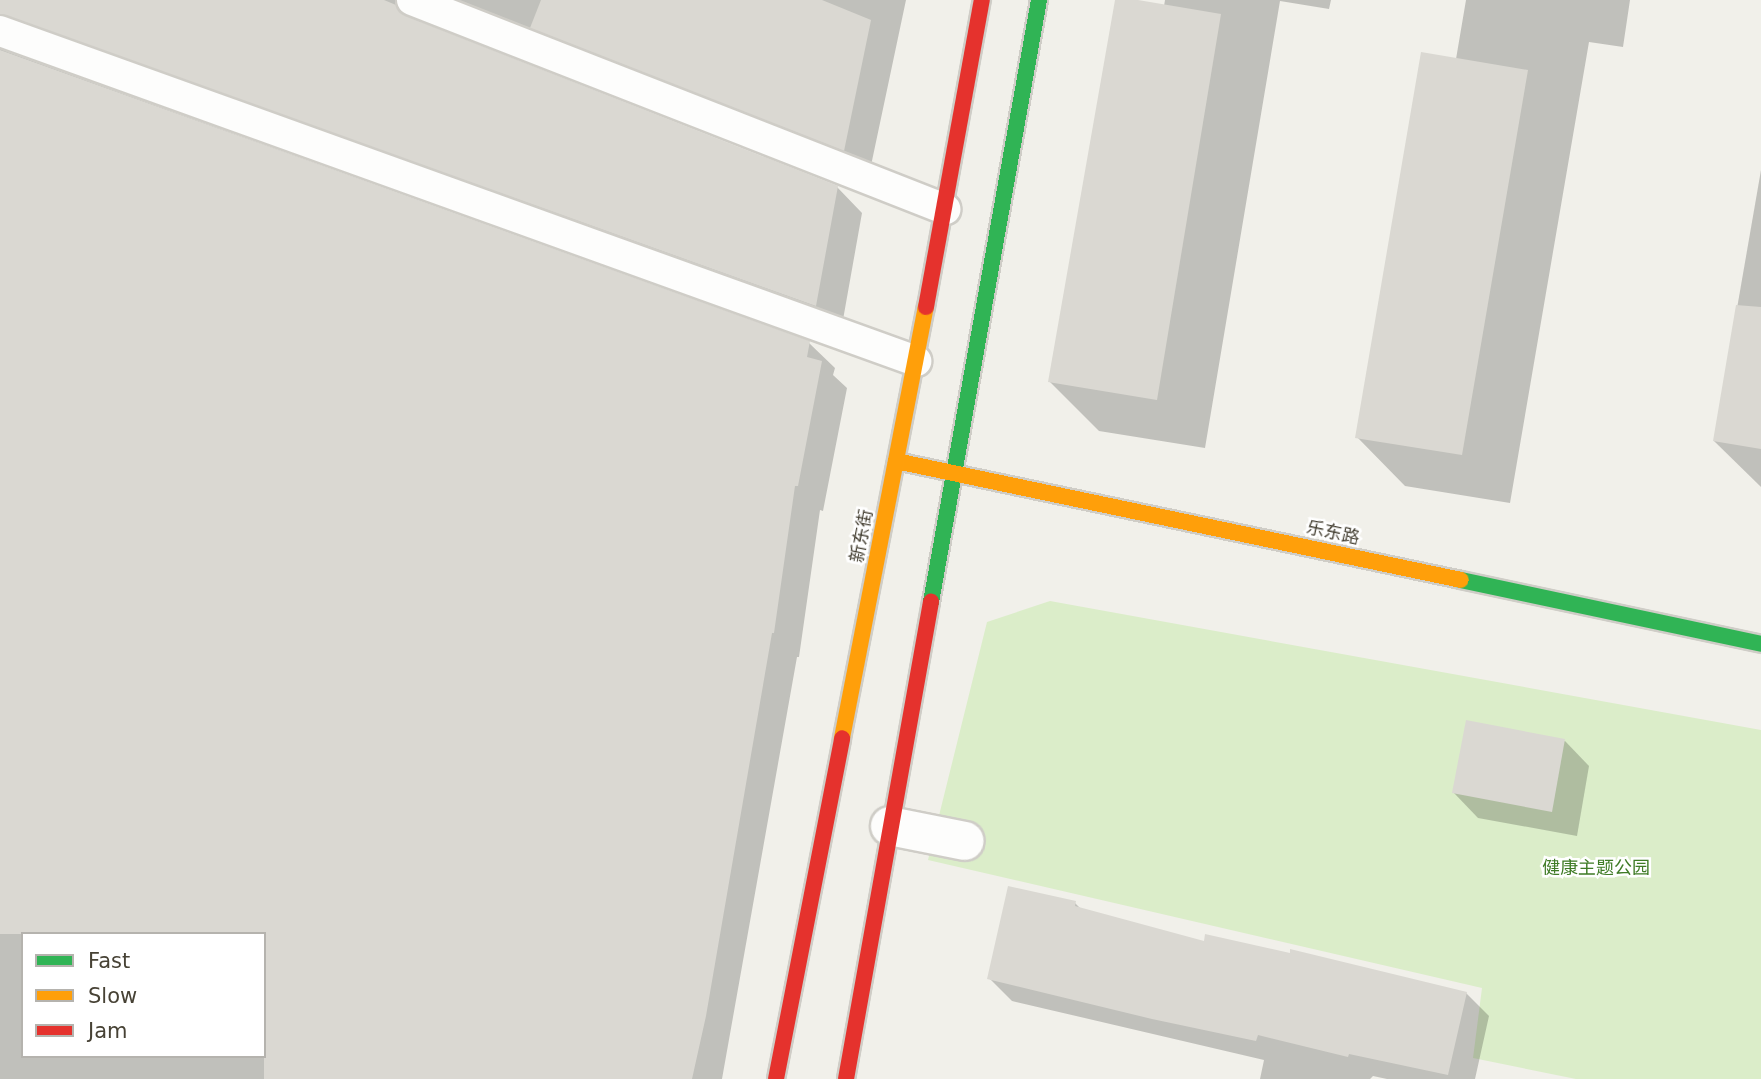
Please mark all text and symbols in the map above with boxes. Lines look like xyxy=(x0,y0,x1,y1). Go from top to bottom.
street label: 新东街 xyxy=(846,507,878,565)
street label: 乐东路 xyxy=(1304,517,1362,549)
park label: 健康主题公园 xyxy=(1542,857,1650,879)
legend xyxy=(21,932,266,1058)
text: Fast xyxy=(88,949,130,973)
text: Slow xyxy=(88,984,137,1008)
text: Jam xyxy=(88,1019,128,1043)

